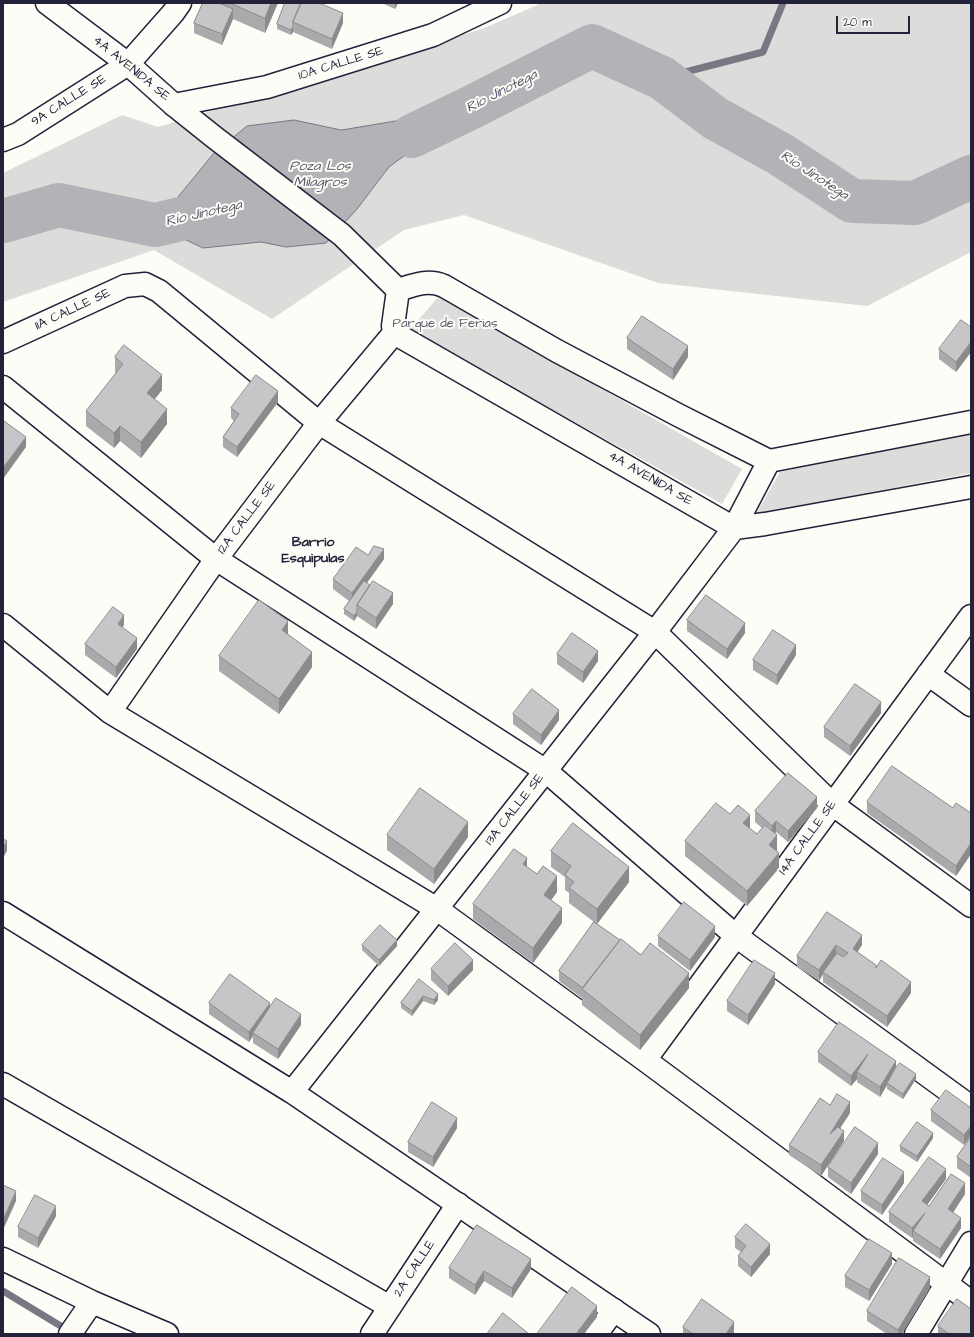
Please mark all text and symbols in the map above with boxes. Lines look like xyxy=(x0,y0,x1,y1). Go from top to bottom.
scale bar xyxy=(838,8,912,34)
text: 20 m xyxy=(843,14,872,31)
street label: 4A AVENIDA SE xyxy=(89,33,173,105)
street label: 10A CALLE SE xyxy=(297,44,385,84)
water label: Río Jinotega xyxy=(464,67,540,117)
street label: 9A CALLE SE xyxy=(29,72,109,130)
water label: Río Jinotega xyxy=(777,148,851,204)
water label: Poza Los Milagros xyxy=(289,159,351,192)
water label: Río Jinotega xyxy=(164,197,244,231)
street label: 11A CALLE SE xyxy=(33,286,113,334)
park label: Parque de Ferias xyxy=(393,316,497,332)
street label: 4A AVENIDA SE xyxy=(605,449,695,509)
street label: 12A CALLE SE xyxy=(215,479,279,557)
district label: Barrio Esquipulas xyxy=(282,535,344,568)
street label: 13A CALLE SE xyxy=(482,771,548,849)
street label: 14A CALLE SE xyxy=(776,798,840,878)
street label: 2A CALLE xyxy=(391,1238,439,1300)

